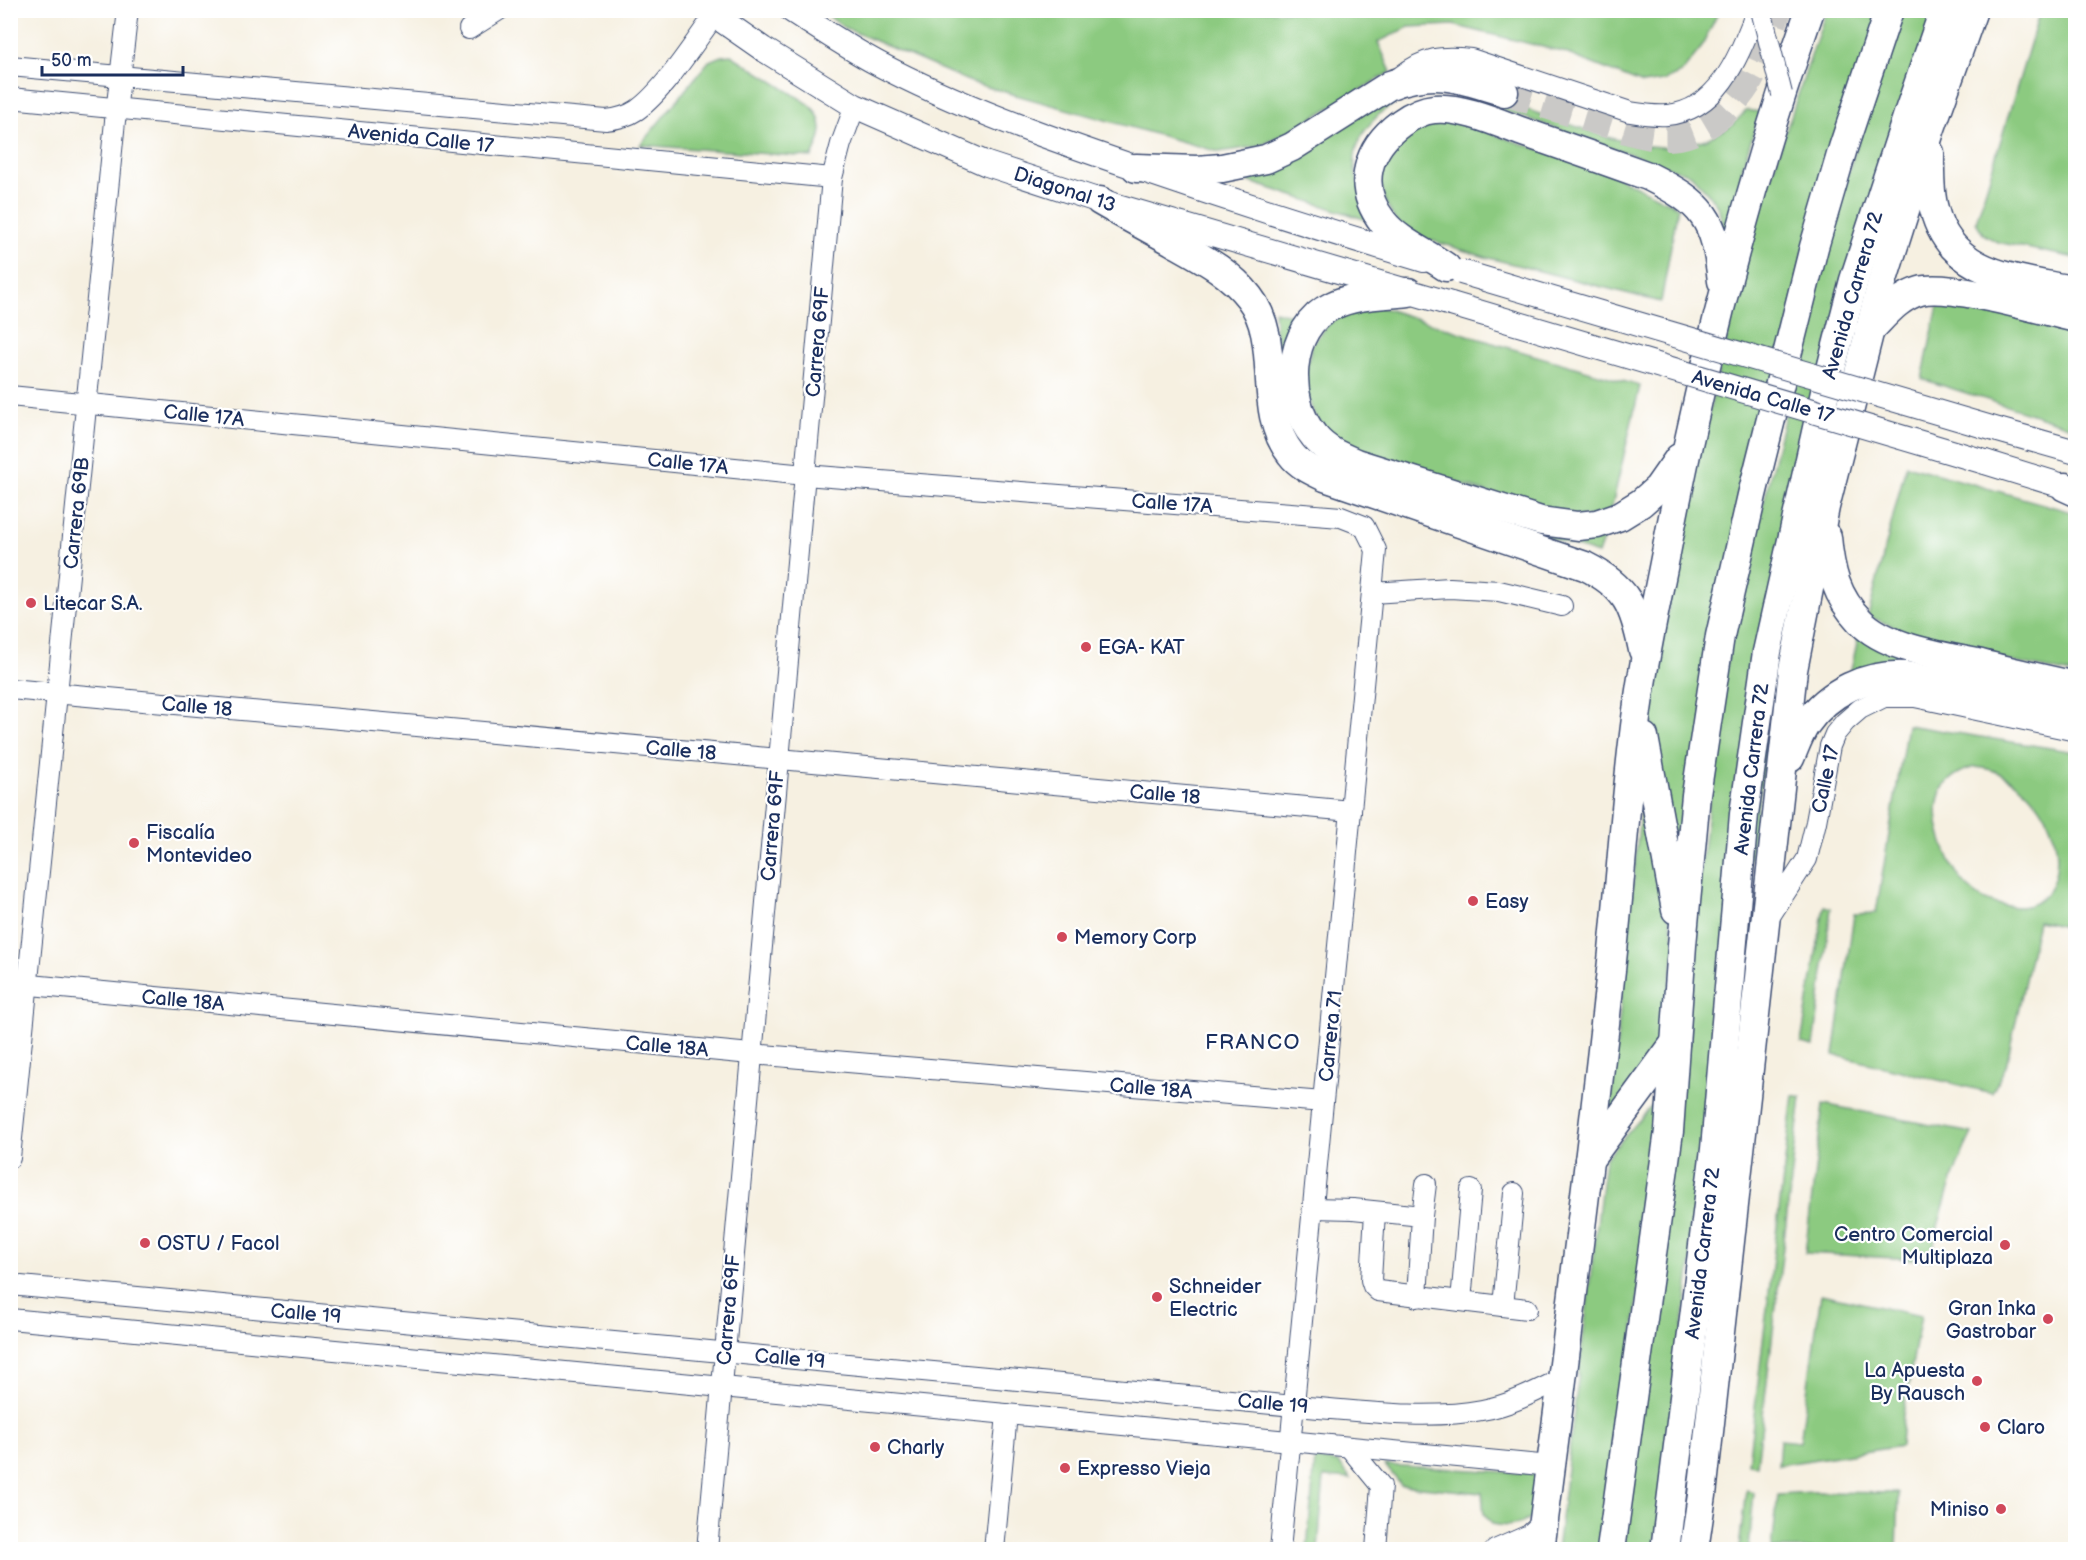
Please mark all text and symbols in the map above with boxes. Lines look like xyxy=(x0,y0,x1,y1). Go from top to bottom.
scale bar xyxy=(42,39,183,77)
text: 50 m xyxy=(51,50,92,71)
street label: Avenida Calle 17 xyxy=(347,119,495,159)
street label: Diagonal 13 xyxy=(1011,162,1119,218)
street label: Avenida Carrera 72 xyxy=(1818,209,1888,382)
street label: Carrera 69F xyxy=(801,286,835,398)
street label: Avenida Calle 17 xyxy=(1689,365,1836,429)
street label: Calle 17A xyxy=(162,400,246,432)
street label: Calle 17A xyxy=(646,448,730,480)
street label: Carrera 69B xyxy=(59,456,95,570)
street label: Calle 17A xyxy=(1131,489,1214,519)
place label: Litecar S.A. xyxy=(43,592,143,616)
marker: Litecar S.A. xyxy=(24,596,38,610)
place label: EGA- KAT xyxy=(1098,636,1185,660)
marker: EGA- KAT xyxy=(1079,640,1093,654)
street label: Avenida Carrera 72 xyxy=(1730,682,1774,857)
street label: Calle 18 xyxy=(161,692,233,722)
street label: Calle 18 xyxy=(645,736,717,766)
street label: Calle 17 xyxy=(1807,743,1845,816)
street label: Carrera 69F xyxy=(756,770,790,882)
street label: Calle 18 xyxy=(1129,780,1201,810)
place label: Fiscalía Montevideo xyxy=(146,821,252,868)
marker: Fiscalía Montevideo xyxy=(127,836,141,850)
place label: Easy xyxy=(1485,890,1529,914)
marker: Easy xyxy=(1466,894,1480,908)
place label: Memory Corp xyxy=(1074,926,1197,950)
marker: Memory Corp xyxy=(1055,930,1069,944)
street label: Calle 18A xyxy=(140,985,226,1017)
street label: Carrera 71 xyxy=(1314,989,1348,1083)
district label: FRANCO xyxy=(1205,1030,1301,1055)
street label: Calle 18A xyxy=(624,1031,710,1063)
street label: Calle 18A xyxy=(1108,1073,1194,1105)
street label: Avenida Carrera 72 xyxy=(1681,1166,1725,1341)
place label: Centro Comercial Multiplaza xyxy=(1834,1223,1993,1270)
place label: OSTU / Facol xyxy=(157,1232,280,1256)
marker: OSTU / Facol xyxy=(138,1236,152,1250)
marker: Centro Comercial Multiplaza xyxy=(1998,1238,2012,1252)
street label: Carrera 69F xyxy=(712,1254,746,1366)
place label: Schneider Electric xyxy=(1169,1275,1262,1322)
marker: Schneider Electric xyxy=(1150,1290,1164,1304)
place label: Gran Inka Gastrobar xyxy=(1946,1297,2037,1344)
street label: Calle 19 xyxy=(270,1299,342,1329)
marker: Gran Inka Gastrobar xyxy=(2041,1312,2055,1326)
street label: Calle 19 xyxy=(754,1344,826,1374)
place label: La Apuesta By Rausch xyxy=(1864,1359,1965,1406)
marker: La Apuesta By Rausch xyxy=(1970,1374,1984,1388)
street label: Calle 19 xyxy=(1237,1389,1309,1419)
place label: Claro xyxy=(1997,1416,2045,1440)
marker: Claro xyxy=(1978,1420,1992,1434)
place label: Charly xyxy=(887,1436,944,1460)
marker: Charly xyxy=(868,1440,882,1454)
place label: Expresso Vieja xyxy=(1077,1457,1211,1481)
marker: Expresso Vieja xyxy=(1058,1461,1072,1475)
place label: Miniso xyxy=(1930,1498,1989,1522)
marker: Miniso xyxy=(1994,1502,2008,1516)

